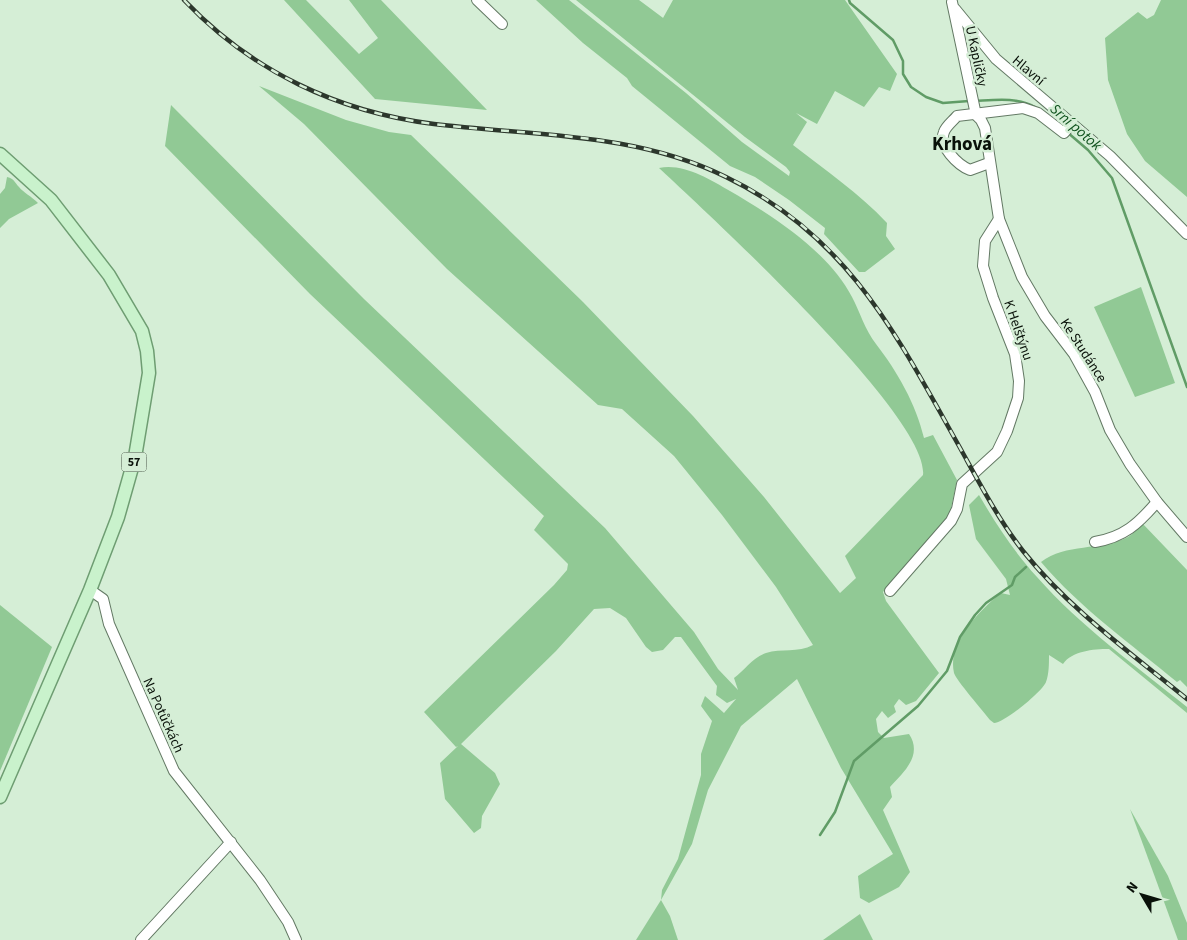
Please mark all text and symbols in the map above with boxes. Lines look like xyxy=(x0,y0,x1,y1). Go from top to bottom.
street label: U Kapličky xyxy=(960,24,992,89)
street label: Hlavní xyxy=(1008,51,1050,91)
water label: Srní potok xyxy=(1045,99,1107,156)
district label: Krhová xyxy=(932,131,992,158)
street label: K Helštýnu xyxy=(998,297,1038,363)
street label: Ke Studánce xyxy=(1055,315,1111,387)
road number: 57 xyxy=(122,452,146,472)
street label: Na Potůčkách xyxy=(138,675,189,756)
north arrow xyxy=(1117,870,1167,920)
text: N xyxy=(1122,878,1143,897)

